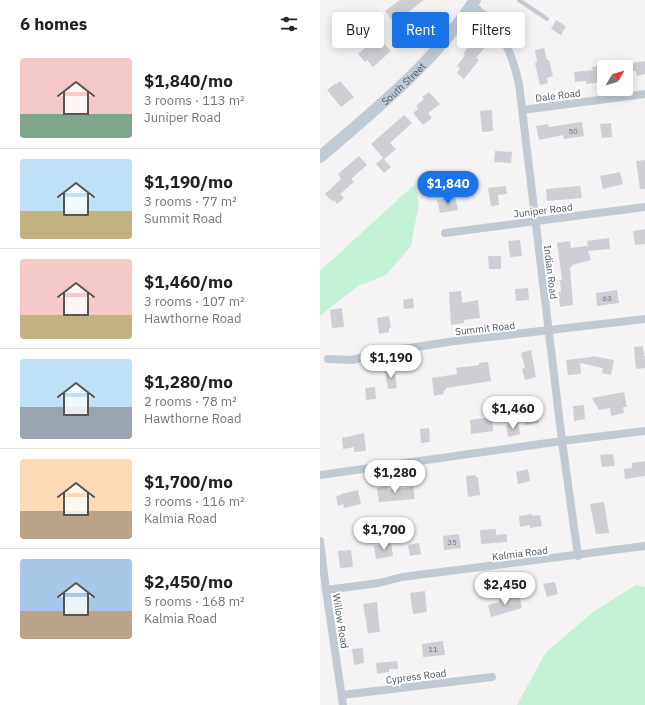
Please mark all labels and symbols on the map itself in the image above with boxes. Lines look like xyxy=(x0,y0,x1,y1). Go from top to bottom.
street label: South Street xyxy=(379,60,429,108)
north arrow xyxy=(597,60,633,96)
street label: Dale Road xyxy=(535,86,581,105)
house number: 50 xyxy=(568,126,578,136)
pin: $1,840 xyxy=(415,171,481,205)
street label: Juniper Road xyxy=(513,200,573,221)
street label: Indian Road xyxy=(541,244,560,300)
house number: 63 xyxy=(602,293,612,303)
street label: Summit Road xyxy=(454,319,516,338)
pin: $1,190 xyxy=(358,345,424,379)
pin: $1,460 xyxy=(480,396,546,430)
pin: $1,280 xyxy=(362,460,428,494)
pin: $1,700 xyxy=(351,517,417,551)
house number: 35 xyxy=(447,537,457,547)
street label: Kalmia Road xyxy=(491,544,549,563)
pin: $2,450 xyxy=(472,572,538,606)
street label: Willow Road xyxy=(330,593,351,649)
house number: 11 xyxy=(428,644,438,654)
street label: Cypress Road xyxy=(385,666,447,687)

